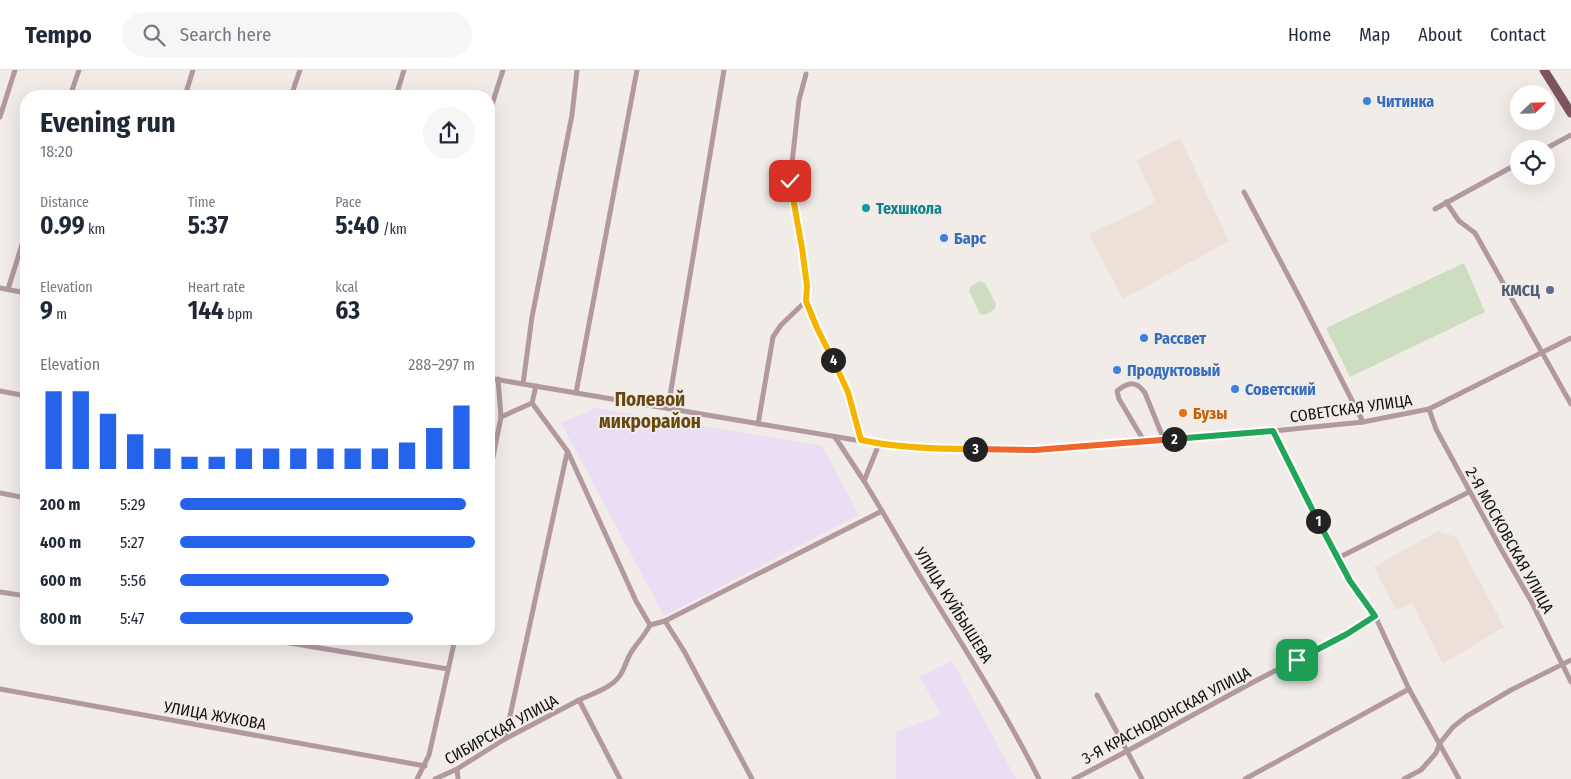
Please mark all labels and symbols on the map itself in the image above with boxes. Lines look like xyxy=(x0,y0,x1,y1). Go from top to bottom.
north arrow xyxy=(1510,85,1555,130)
place label: Читинка xyxy=(1377,92,1434,111)
marker: Читинка xyxy=(1361,95,1373,107)
pin xyxy=(769,160,811,202)
place label: Техшкола xyxy=(876,199,942,218)
marker: Техшкола xyxy=(860,202,872,214)
place label: Барс xyxy=(954,229,986,248)
marker: Барс xyxy=(938,232,950,244)
place label: КМСЦ xyxy=(1501,281,1540,300)
marker: КМСЦ xyxy=(1544,284,1556,296)
place label: Рассвет xyxy=(1154,329,1206,348)
marker: Рассвет xyxy=(1138,332,1150,344)
pin: 4 xyxy=(820,348,846,372)
place label: Продуктовый xyxy=(1127,361,1220,380)
marker: Продуктовый xyxy=(1111,364,1123,376)
place label: Советский xyxy=(1245,380,1316,399)
marker: Советский xyxy=(1229,383,1241,395)
district label: Полевой микрорайон xyxy=(599,388,701,433)
street label: СОВЕТСКАЯ УЛИЦА xyxy=(1289,390,1414,426)
place label: Бузы xyxy=(1193,404,1227,423)
marker: Бузы xyxy=(1177,407,1189,419)
pin: 2 xyxy=(1162,426,1186,452)
pin: 3 xyxy=(962,436,988,462)
street label: 2-Я МОСКОВСКАЯ УЛИЦА xyxy=(1461,464,1558,617)
pin: 1 xyxy=(1306,508,1330,534)
street label: УЛИЦА КУЙБЫШЕВА xyxy=(910,543,997,667)
pin xyxy=(1276,639,1318,681)
street label: 3-Я КРАСНОДОНСКАЯ УЛИЦА xyxy=(1079,663,1254,768)
street label: СИБИРСКАЯ УЛИЦА xyxy=(441,690,562,768)
street label: УЛИЦА ЖУКОВА xyxy=(161,697,268,734)

